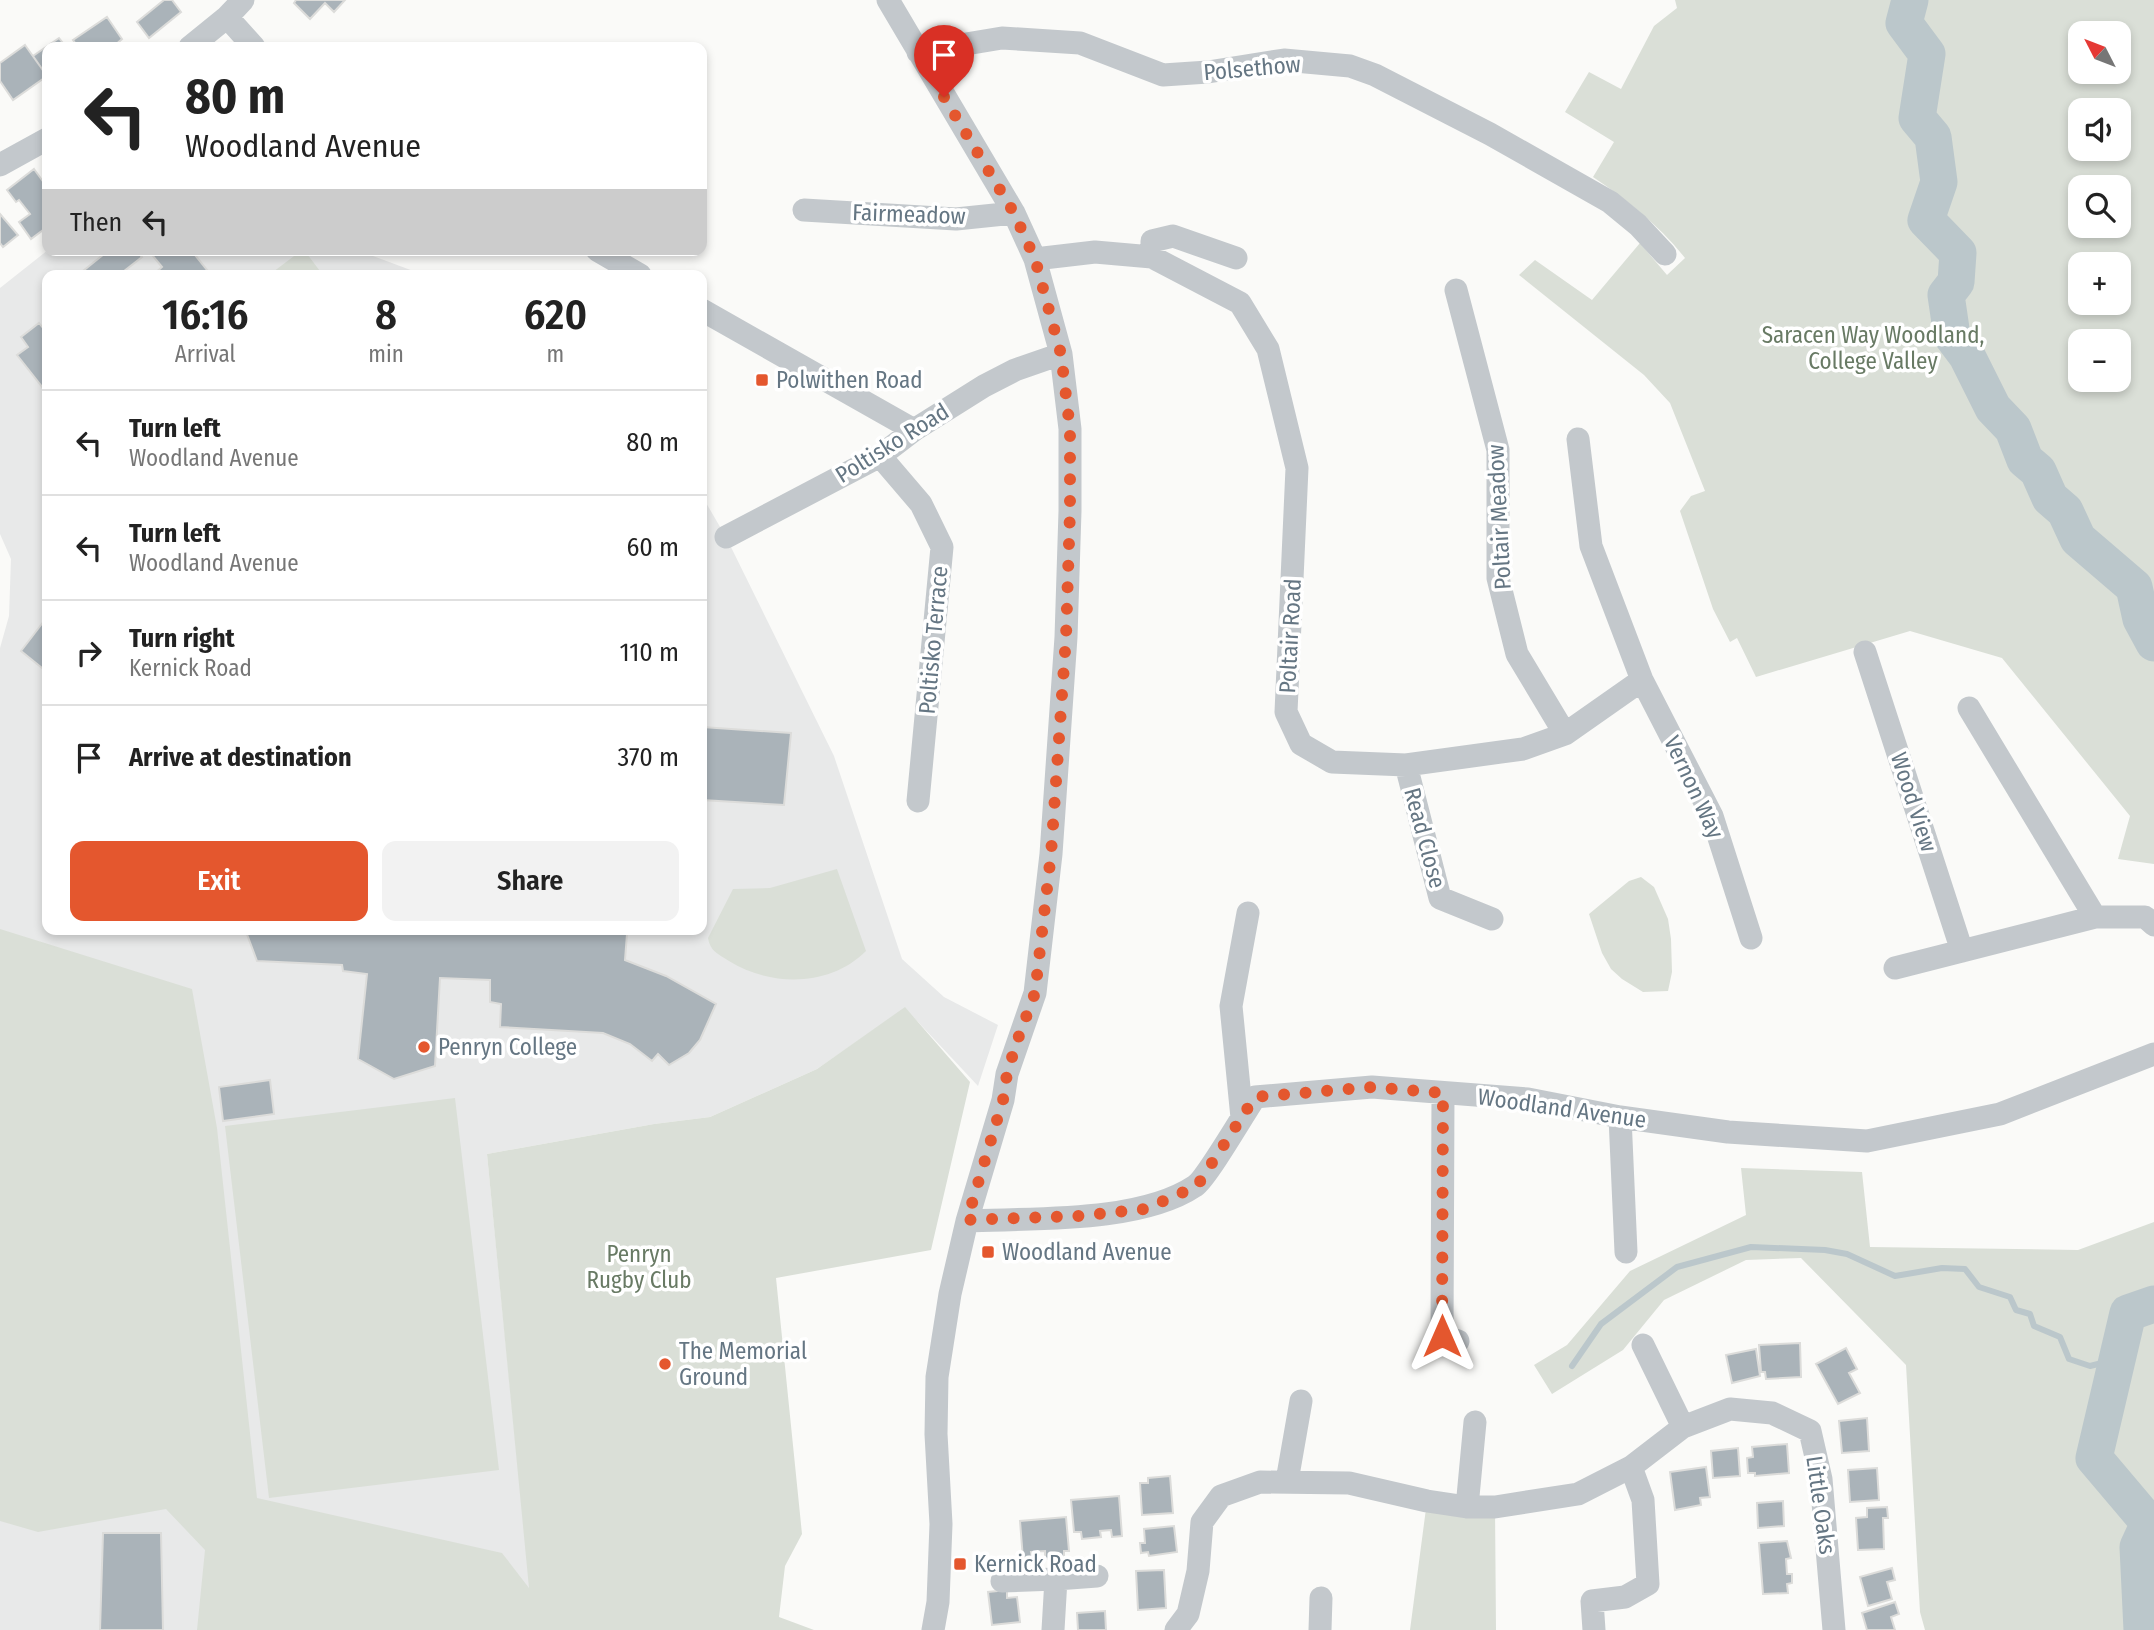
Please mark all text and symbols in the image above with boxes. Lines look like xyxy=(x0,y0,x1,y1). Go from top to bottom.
north arrow xyxy=(2068,21,2132,84)
map controls xyxy=(2068,21,2131,392)
pin xyxy=(914,25,974,97)
icon: arrive xyxy=(925,36,963,74)
street label: Polsethow xyxy=(1202,50,1302,86)
text: 80 m xyxy=(185,67,285,126)
icon: left xyxy=(70,70,161,161)
button: sound xyxy=(2068,98,2131,161)
text: Woodland Avenue xyxy=(185,127,421,165)
button: search xyxy=(2068,175,2131,238)
street label: Fairmeadow xyxy=(852,198,966,230)
icon: left xyxy=(136,203,174,241)
text: Then xyxy=(70,207,122,238)
button: + xyxy=(2068,252,2131,315)
text: 16:16 xyxy=(162,290,248,340)
text: 8 xyxy=(375,290,397,340)
text: 620 xyxy=(524,290,587,340)
park label: Saracen Way Woodland, College Valley xyxy=(1762,321,1984,375)
button: − xyxy=(2068,329,2131,392)
text: Arrival xyxy=(175,340,236,368)
text: min xyxy=(368,340,404,368)
text: m xyxy=(547,340,564,368)
place label: Polwithen Road xyxy=(776,366,923,394)
marker: Polwithen Road xyxy=(754,372,770,388)
street label: Poltisko Road xyxy=(830,397,954,489)
text: Turn left xyxy=(129,413,221,444)
icon: left xyxy=(70,424,108,462)
text: 80 m xyxy=(626,427,679,458)
text: Woodland Avenue xyxy=(129,444,299,472)
street label: Poltair Meadow xyxy=(1481,444,1517,590)
text: Turn left xyxy=(129,518,221,549)
icon: left xyxy=(70,529,108,567)
text: 60 m xyxy=(626,532,679,563)
text: Woodland Avenue xyxy=(129,549,299,577)
street label: Poltisko Terrace xyxy=(913,565,953,715)
street label: Poltair Road xyxy=(1273,578,1307,694)
text: Turn right xyxy=(129,623,235,654)
icon: right xyxy=(70,634,108,672)
text: 110 m xyxy=(619,637,679,668)
text: Kernick Road xyxy=(129,654,252,682)
street label: Vernon Way xyxy=(1658,731,1730,843)
icon: arrive xyxy=(70,739,108,777)
text: Arrive at destination xyxy=(129,742,352,773)
text: 370 m xyxy=(618,742,679,773)
street label: Wood View xyxy=(1885,749,1943,855)
street label: Read Close xyxy=(1398,785,1452,891)
button: Exit xyxy=(70,841,368,921)
button: Share xyxy=(382,841,679,921)
place label: Penryn College xyxy=(438,1033,577,1061)
marker: Penryn College xyxy=(416,1039,432,1055)
street label: Woodland Avenue xyxy=(1476,1082,1648,1134)
place label: Woodland Avenue xyxy=(1002,1238,1172,1266)
park label: Penryn Rugby Club xyxy=(587,1240,691,1294)
marker: Woodland Avenue xyxy=(980,1244,996,1260)
position arrow xyxy=(1405,1299,1479,1373)
place label: The Memorial Ground xyxy=(679,1337,807,1391)
marker: The Memorial Ground xyxy=(657,1356,673,1372)
street label: Little Oaks xyxy=(1800,1454,1842,1556)
place label: Kernick Road xyxy=(974,1550,1097,1578)
marker: Kernick Road xyxy=(952,1556,968,1572)

